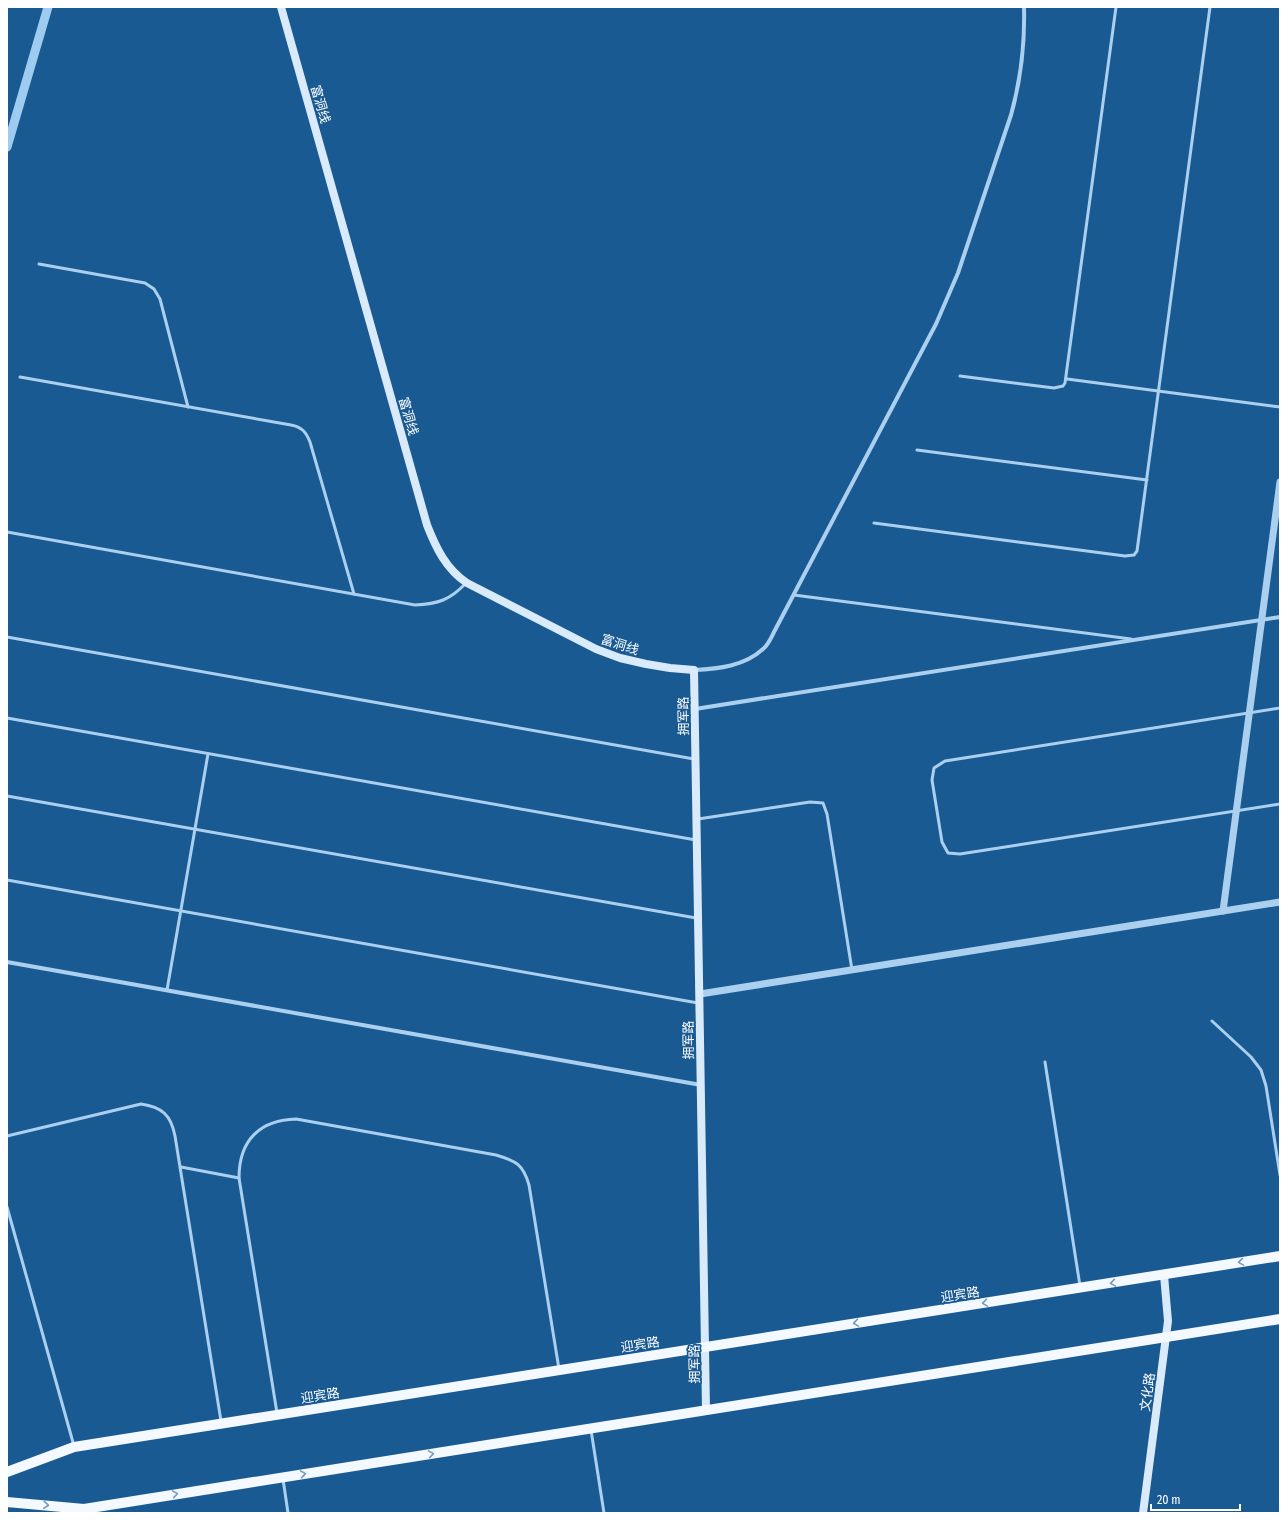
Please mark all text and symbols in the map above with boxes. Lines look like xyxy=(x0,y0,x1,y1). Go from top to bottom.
street label: 富洞线 xyxy=(308,83,333,125)
street label: 富洞线 xyxy=(396,395,421,437)
street label: 富洞线 xyxy=(599,631,641,658)
street label: 拥军路 xyxy=(676,696,691,736)
street label: 拥军路 xyxy=(681,1020,696,1060)
one-way arrow xyxy=(1238,1258,1245,1266)
one-way arrow xyxy=(1110,1278,1116,1287)
street label: 迎宾路 xyxy=(940,1284,981,1305)
one-way arrow xyxy=(982,1298,988,1307)
one-way arrow xyxy=(853,1319,859,1327)
street label: 迎宾路 xyxy=(620,1334,661,1355)
street label: 拥军路 xyxy=(687,1344,702,1384)
street label: 文化路 xyxy=(1137,1372,1158,1412)
street label: 迎宾路 xyxy=(300,1385,341,1406)
one-way arrow xyxy=(428,1450,435,1459)
one-way arrow xyxy=(300,1470,306,1479)
scale bar xyxy=(1151,1486,1240,1512)
one-way arrow xyxy=(172,1490,178,1499)
text: 20 m xyxy=(1157,1493,1181,1507)
one-way arrow xyxy=(43,1501,49,1510)

